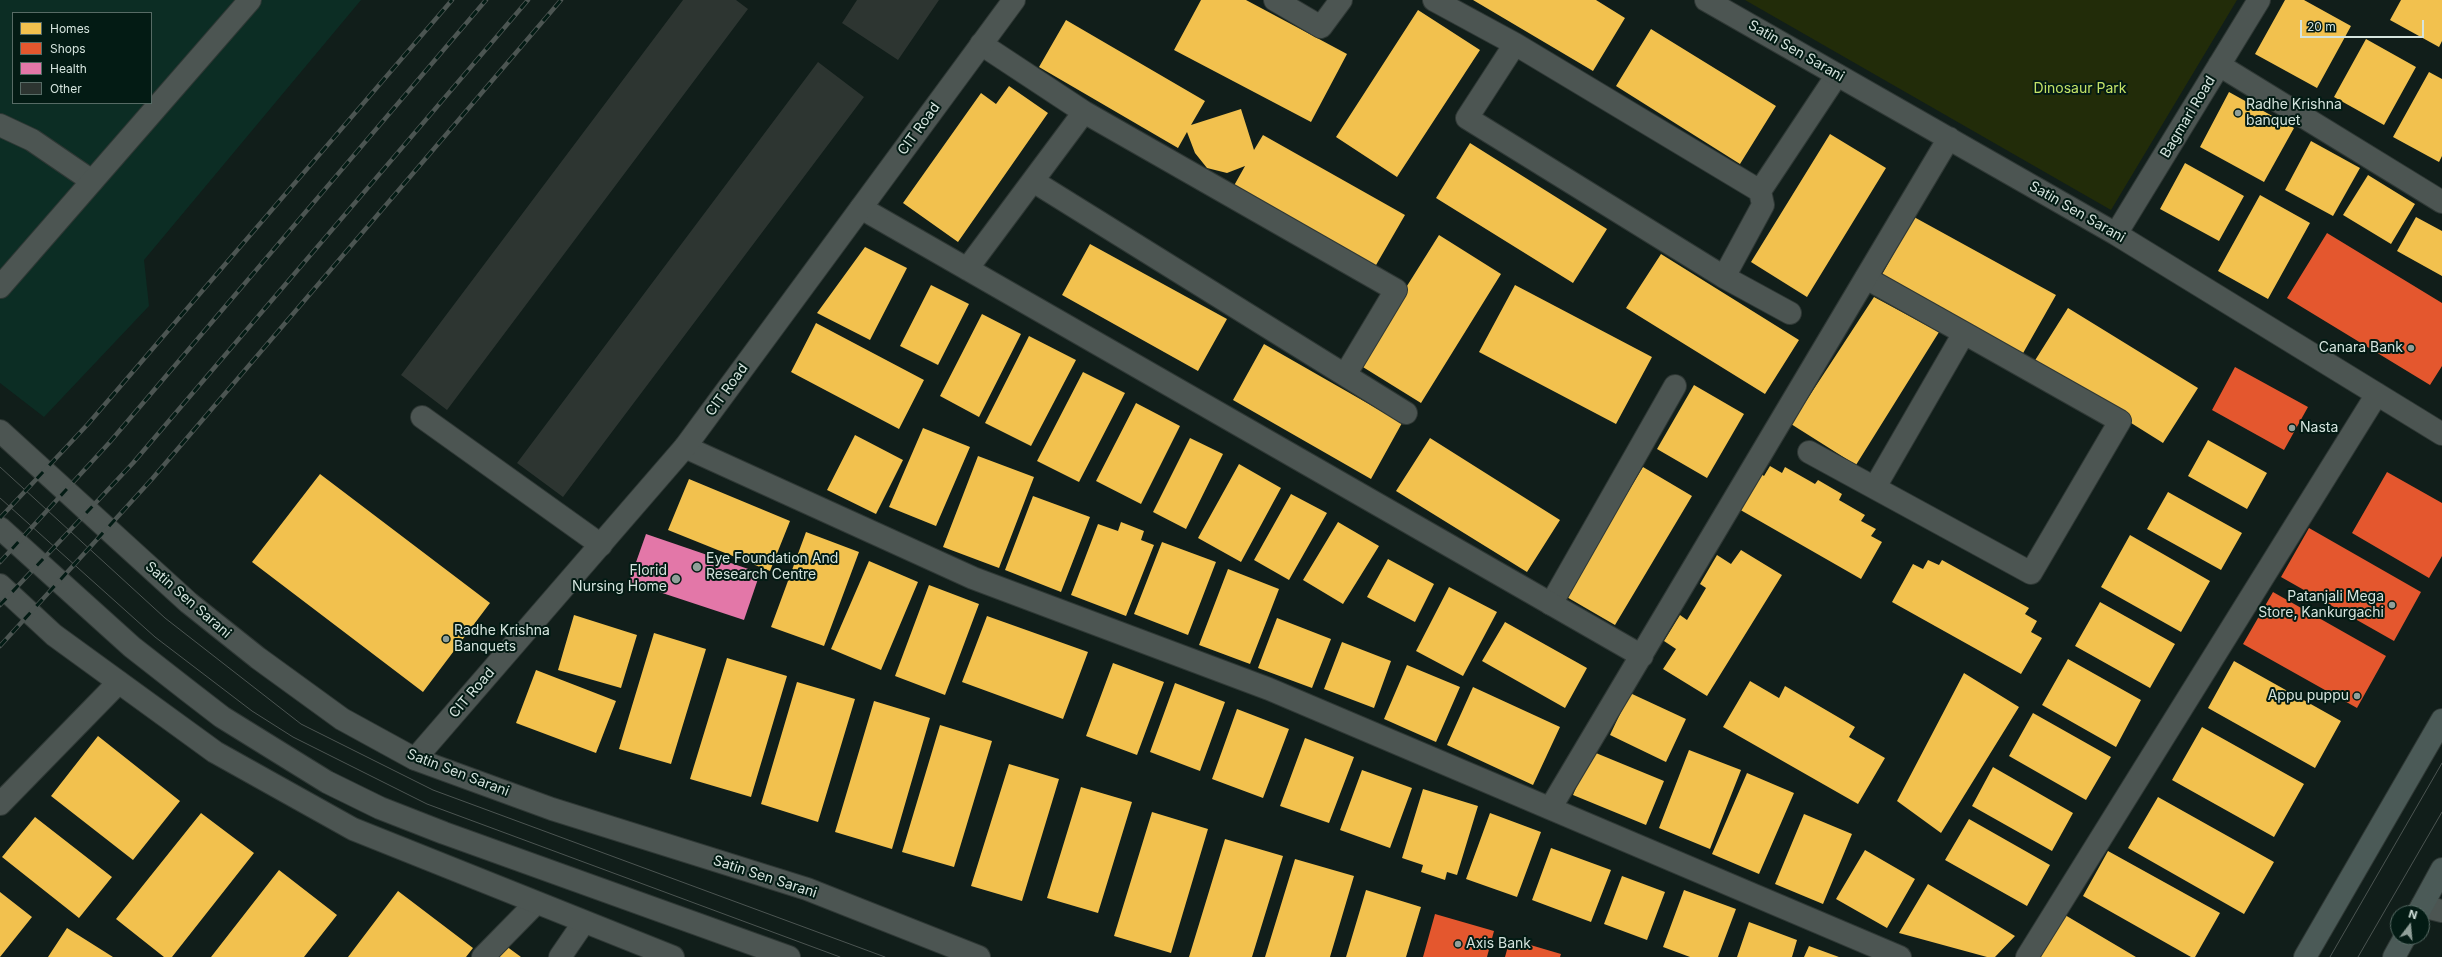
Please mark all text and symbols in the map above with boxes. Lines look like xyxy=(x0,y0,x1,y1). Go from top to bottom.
legend xyxy=(12,12,152,104)
scale bar xyxy=(2302,12,2426,38)
street label: Satin Sen Sarani xyxy=(1745,17,1847,85)
text: 20 m xyxy=(2307,19,2336,34)
text: Homes xyxy=(50,21,90,36)
text: Shops xyxy=(50,41,86,56)
text: Health xyxy=(50,61,87,76)
street label: Bagmari Road xyxy=(2157,73,2219,161)
text: Other xyxy=(50,81,82,96)
park label: Dinosaur Park xyxy=(2034,81,2126,97)
place label: Radhe Krishna banquet xyxy=(2246,97,2342,130)
street label: CIT Road xyxy=(894,99,944,159)
marker: Radhe Krishna banquet xyxy=(2233,108,2243,118)
street label: Satin Sen Sarani xyxy=(2026,178,2128,246)
place label: Canara Bank xyxy=(2319,340,2403,356)
marker: Canara Bank xyxy=(2406,343,2416,353)
street label: CIT Road xyxy=(702,360,752,420)
place label: Nasta xyxy=(2300,420,2338,436)
marker: Nasta xyxy=(2287,423,2297,433)
place label: Eye Foundation And Research Centre xyxy=(706,551,838,584)
street label: Satin Sen Sarani xyxy=(142,558,234,642)
marker: Eye Foundation And Research Centre xyxy=(691,561,703,573)
place label: Florid Nursing Home xyxy=(572,563,667,596)
marker: Florid Nursing Home xyxy=(670,573,682,585)
place label: Patanjali Mega Store, Kankurgachi xyxy=(2258,589,2384,622)
marker: Patanjali Mega Store, Kankurgachi xyxy=(2387,600,2397,610)
place label: Radhe Krishna Banquets xyxy=(454,623,550,656)
marker: Radhe Krishna Banquets xyxy=(441,634,451,644)
street label: CIT Road xyxy=(446,665,498,721)
place label: Appu puppu xyxy=(2268,688,2349,704)
marker: Appu puppu xyxy=(2352,691,2362,701)
street label: Satin Sen Sarani xyxy=(405,746,511,800)
street label: Satin Sen Sarani xyxy=(711,852,819,902)
north arrow xyxy=(2390,905,2430,945)
text: N xyxy=(2407,907,2419,922)
place label: Axis Bank xyxy=(1466,936,1531,952)
marker: Axis Bank xyxy=(1453,939,1463,949)

